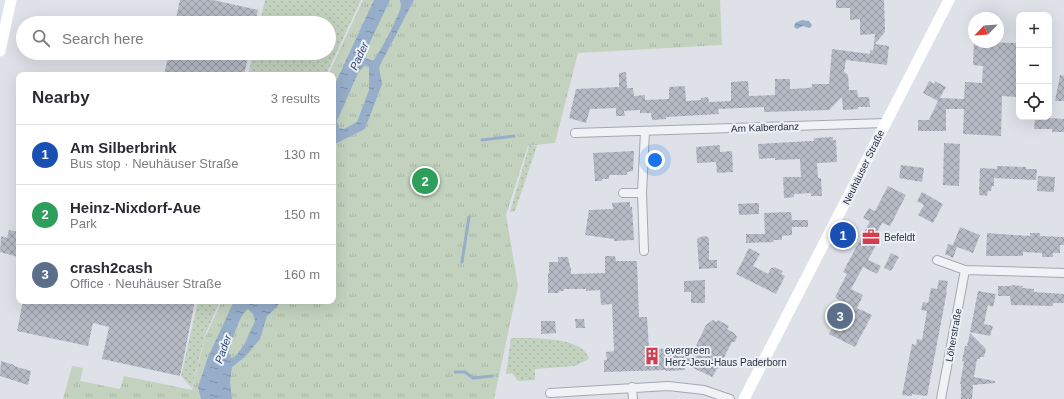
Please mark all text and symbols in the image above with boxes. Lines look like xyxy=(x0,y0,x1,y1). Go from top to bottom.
north arrow xyxy=(968,12,1004,48)
map controls xyxy=(1016,12,1052,120)
button: + xyxy=(1016,12,1052,48)
search box xyxy=(16,16,336,60)
icon: search xyxy=(30,27,52,49)
text: Search here xyxy=(62,30,144,47)
water label: Pader xyxy=(347,39,371,72)
button: − xyxy=(1016,48,1052,84)
button: locate xyxy=(1016,84,1052,120)
text: Nearby xyxy=(32,88,90,107)
text: 3 results xyxy=(271,91,320,106)
street label: Am Kalberdanz xyxy=(731,121,799,134)
street label: Neuhäuser Straße xyxy=(841,128,886,206)
text: Am Silberbrink xyxy=(70,139,177,156)
text: 1 xyxy=(41,147,49,162)
text: 130 m xyxy=(284,147,320,162)
your location xyxy=(645,150,665,170)
text: Bus stop · Neuhäuser Straße xyxy=(70,156,238,171)
pin: 2 xyxy=(412,166,438,196)
text: Heinz-Nixdorf-Aue xyxy=(70,199,201,216)
text: 2 xyxy=(41,207,49,222)
text: 150 m xyxy=(284,207,320,222)
text: Park xyxy=(70,216,97,231)
pin: 1 xyxy=(830,220,856,250)
office icon: Befeldt xyxy=(861,227,881,247)
place label: Befeldt xyxy=(884,232,915,243)
text: crash2cash xyxy=(70,259,153,276)
text: 3 xyxy=(41,267,49,282)
text: 160 m xyxy=(284,267,320,282)
text: Office · Neuhäuser Straße xyxy=(70,276,222,291)
pin: 3 xyxy=(827,301,853,331)
street label: Löherstraße xyxy=(943,307,964,363)
water label: Pader xyxy=(212,332,234,365)
place label: evergreen Herz-Jesu-Haus Paderborn xyxy=(665,345,787,368)
building icon: evergreen Herz-Jesu-Haus Paderborn xyxy=(642,346,662,366)

